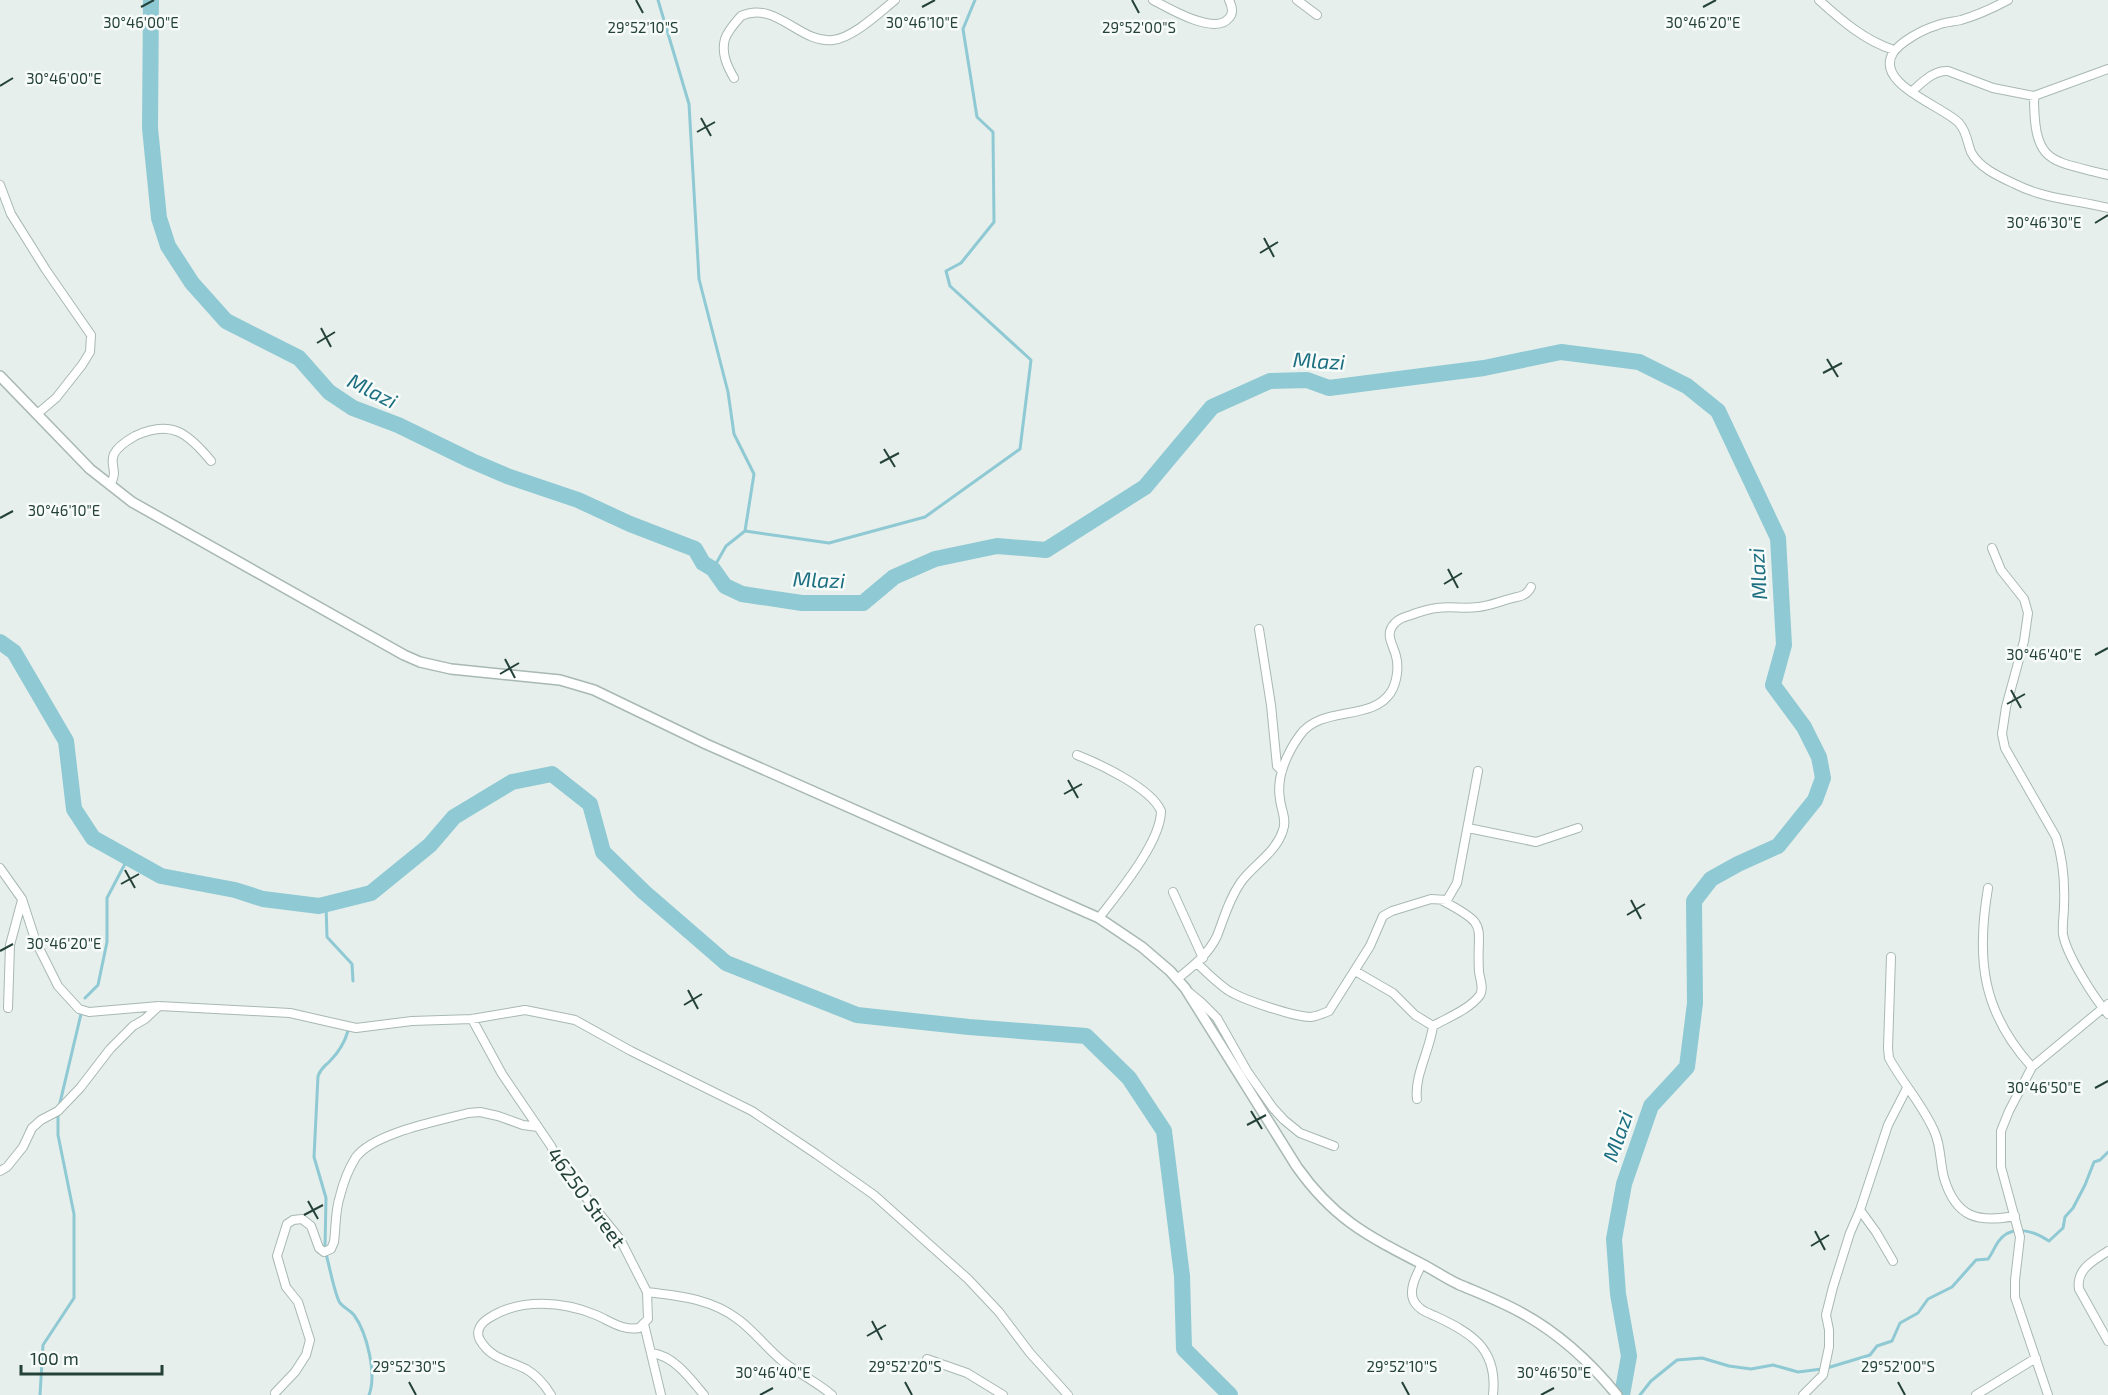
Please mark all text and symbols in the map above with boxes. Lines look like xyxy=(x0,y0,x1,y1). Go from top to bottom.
text: 30°46'00"E xyxy=(103,13,179,31)
text: 30°46'10"E xyxy=(886,13,958,31)
text: 30°46'20"E xyxy=(1666,13,1740,31)
text: 29°52'10"S xyxy=(608,18,678,36)
text: 29°52'00"S xyxy=(1102,18,1176,36)
text: 30°46'00"E xyxy=(26,69,102,87)
text: 30°46'30"E xyxy=(2007,213,2081,231)
water label: Mlazi xyxy=(1292,346,1346,374)
water label: Mlazi xyxy=(344,367,402,413)
text: 30°46'10"E xyxy=(28,501,100,519)
water label: Mlazi xyxy=(1743,547,1771,601)
water label: Mlazi xyxy=(792,566,846,592)
text: 30°46'40"E xyxy=(2006,645,2082,663)
text: 30°46'20"E xyxy=(27,934,101,952)
text: 30°46'50"E xyxy=(2007,1078,2081,1096)
water label: Mlazi xyxy=(1597,1107,1637,1165)
street label: 46250 Street xyxy=(543,1142,632,1252)
scale bar xyxy=(21,1338,162,1376)
text: 100 m xyxy=(30,1347,79,1369)
text: 29°52'30"S xyxy=(372,1357,446,1375)
text: 29°52'20"S xyxy=(868,1357,942,1375)
text: 29°52'10"S xyxy=(1367,1357,1437,1375)
text: 29°52'00"S xyxy=(1861,1357,1935,1375)
text: 30°46'40"E xyxy=(735,1363,811,1381)
text: 30°46'50"E xyxy=(1517,1363,1591,1381)

